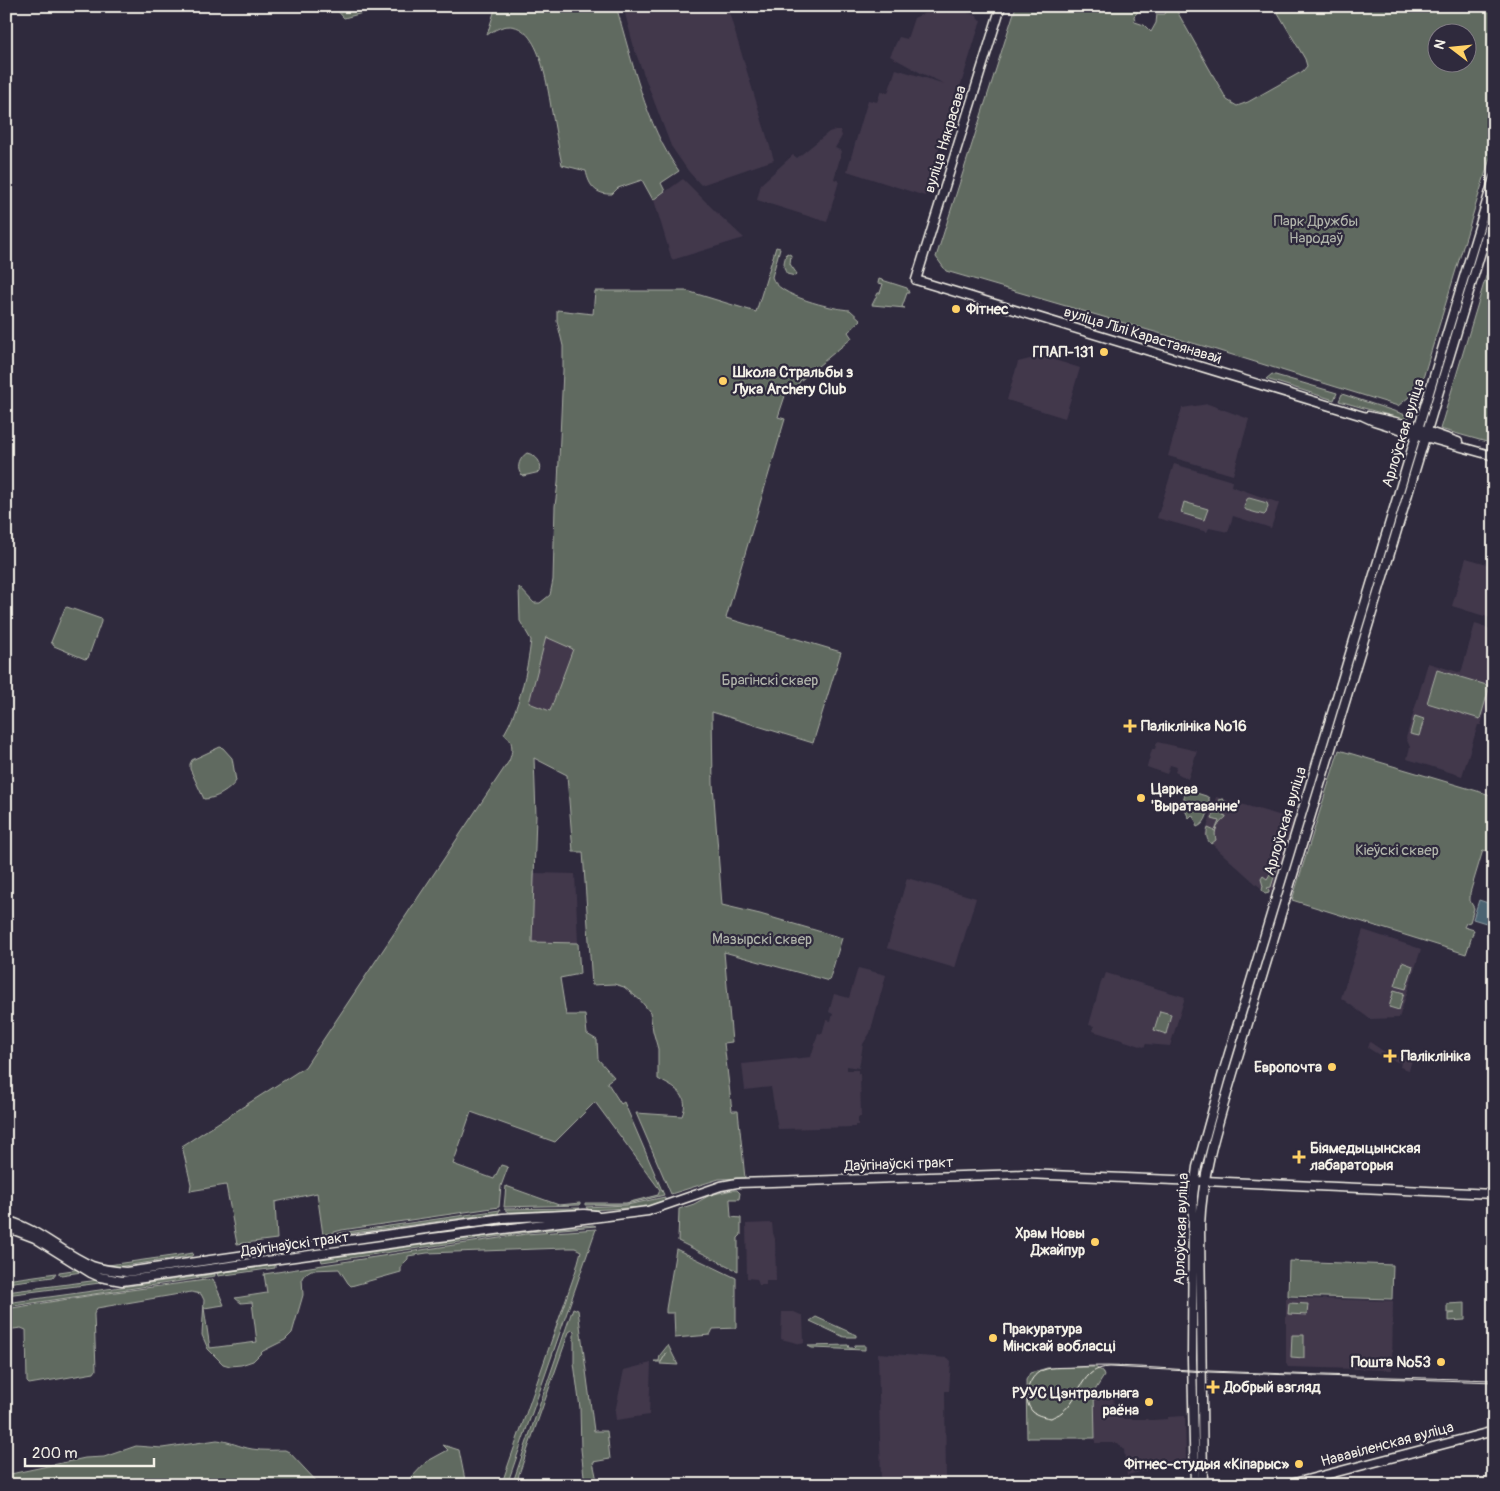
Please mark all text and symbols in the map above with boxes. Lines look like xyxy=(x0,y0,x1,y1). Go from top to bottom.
north arrow xyxy=(1428,22,1478,72)
text: N xyxy=(1431,38,1449,51)
street label: вуліца Някрасава xyxy=(920,83,971,195)
park label: Парк Дружбы Народаў xyxy=(1274,212,1358,248)
place label: Фітнес xyxy=(965,300,1009,319)
street label: вуліца Лілі Карастаянавай xyxy=(1062,302,1224,369)
marker: Фітнес xyxy=(950,303,962,315)
place label: ГПАП-131 xyxy=(1033,343,1094,362)
marker: ГПАП-131 xyxy=(1098,346,1110,358)
place label: Школа Стральбы з Лука Archery Club xyxy=(732,363,854,399)
marker: Школа Стральбы з Лука Archery Club xyxy=(717,375,729,387)
street label: Арлоўская вуліца xyxy=(1378,377,1429,490)
park label: Брагінскі сквер xyxy=(722,671,818,690)
place label: Паліклініка №16 xyxy=(1141,717,1247,736)
marker: Паліклініка №16 xyxy=(1123,719,1137,733)
street label: Арлоўская вуліца xyxy=(1260,765,1311,878)
place label: Царква 'Выратаванне' xyxy=(1151,780,1240,816)
marker: Царква 'Выратаванне' xyxy=(1135,792,1147,804)
park label: Кіеўскі сквер xyxy=(1355,841,1439,860)
park label: Мазырскі сквер xyxy=(712,930,812,949)
place label: Паліклініка xyxy=(1401,1047,1471,1066)
marker: Паліклініка xyxy=(1383,1049,1397,1063)
place label: Европочта xyxy=(1254,1058,1322,1077)
marker: Европочта xyxy=(1326,1061,1338,1073)
place label: Біямедыцынская лабараторыя xyxy=(1309,1139,1421,1175)
marker: Біямедыцынская лабараторыя xyxy=(1292,1150,1306,1164)
street label: Даўгінаўскі тракт xyxy=(843,1153,954,1176)
street label: Арлоўская вуліца xyxy=(1170,1172,1193,1286)
place label: Храм Новы Джайпур xyxy=(1015,1224,1085,1260)
street label: Даўгінаўскі тракт xyxy=(239,1227,351,1262)
marker: Храм Новы Джайпур xyxy=(1089,1236,1101,1248)
place label: Пракуратура Мінскай вобласці xyxy=(1003,1320,1116,1356)
marker: Пракуратура Мінскай вобласці xyxy=(987,1332,999,1344)
place label: Пошта №53 xyxy=(1351,1353,1431,1372)
marker: Пошта №53 xyxy=(1435,1356,1447,1368)
place label: Добрый взгляд xyxy=(1223,1378,1322,1397)
marker: Добрый взгляд xyxy=(1206,1380,1220,1394)
place label: РУУС Цэнтральнага раёна xyxy=(1012,1384,1139,1420)
marker: РУУС Цэнтральнага раёна xyxy=(1143,1396,1155,1408)
street label: Нававіленская вуліца xyxy=(1318,1418,1456,1471)
scale bar xyxy=(25,1436,154,1468)
text: 200 m xyxy=(32,1444,77,1463)
place label: Фітнес-студыя «Кіпарыс» xyxy=(1123,1455,1289,1474)
marker: Фітнес-студыя «Кіпарыс» xyxy=(1293,1458,1305,1470)

